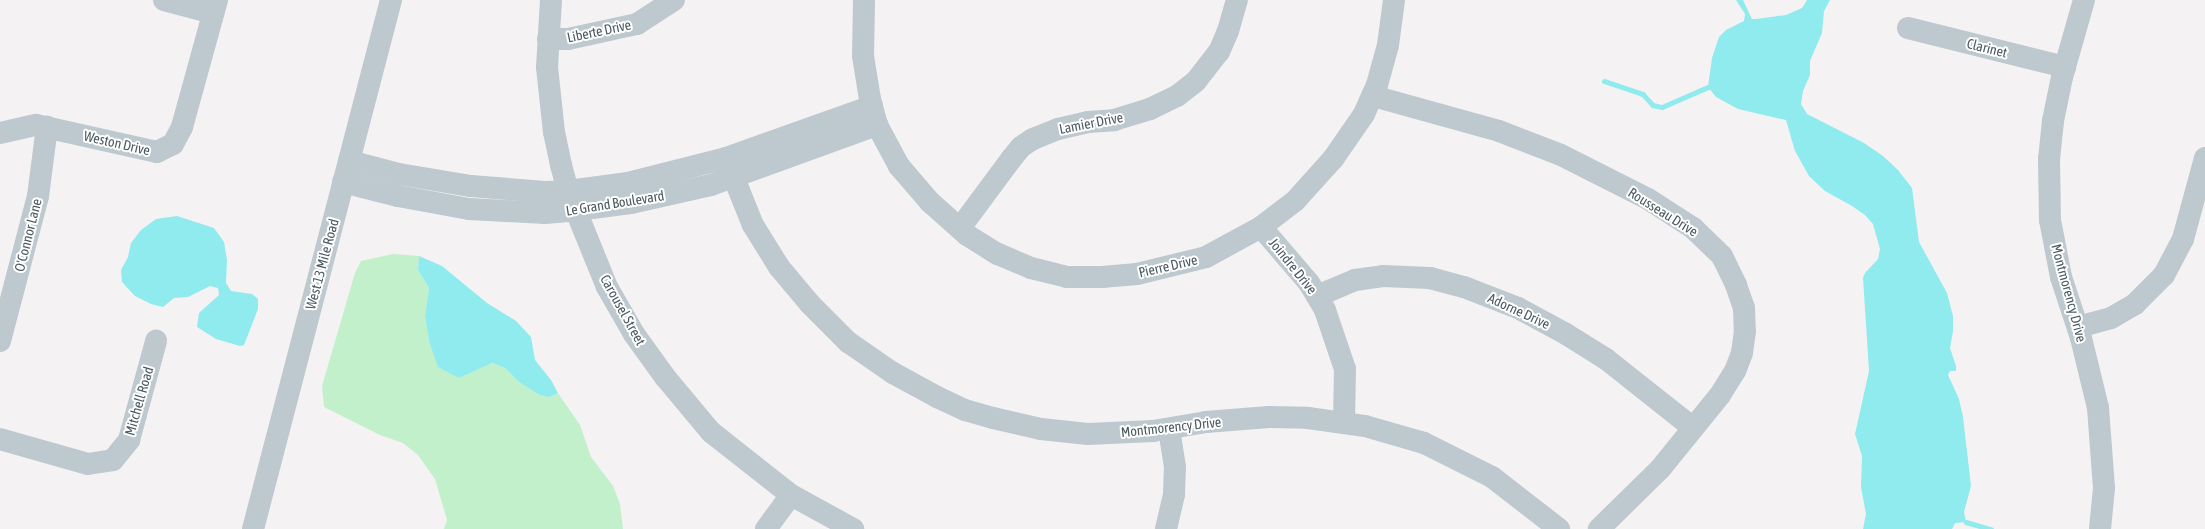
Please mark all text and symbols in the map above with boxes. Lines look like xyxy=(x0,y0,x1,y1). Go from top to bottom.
street label: Liberte Drive xyxy=(565,16,633,46)
street label: Clarinet xyxy=(1965,35,2009,61)
street label: Lamier Drive xyxy=(1058,109,1124,137)
street label: Weston Drive xyxy=(82,127,152,159)
street label: Rousseau Drive xyxy=(1625,184,1701,240)
street label: Le Grand Boulevard xyxy=(565,187,665,219)
street label: O'Connor Lane xyxy=(11,197,45,273)
street label: West 13 Mile Road xyxy=(302,217,342,311)
street label: Joindre Drive xyxy=(1265,235,1321,297)
street label: Montmorency Drive xyxy=(2048,242,2090,344)
street label: Pierre Drive xyxy=(1137,251,1199,281)
street label: Carousel Street xyxy=(597,272,649,348)
street label: Adorne Drive xyxy=(1485,289,1553,333)
street label: Mitchell Road xyxy=(121,365,157,437)
street label: Montmorency Drive xyxy=(1120,413,1222,441)

